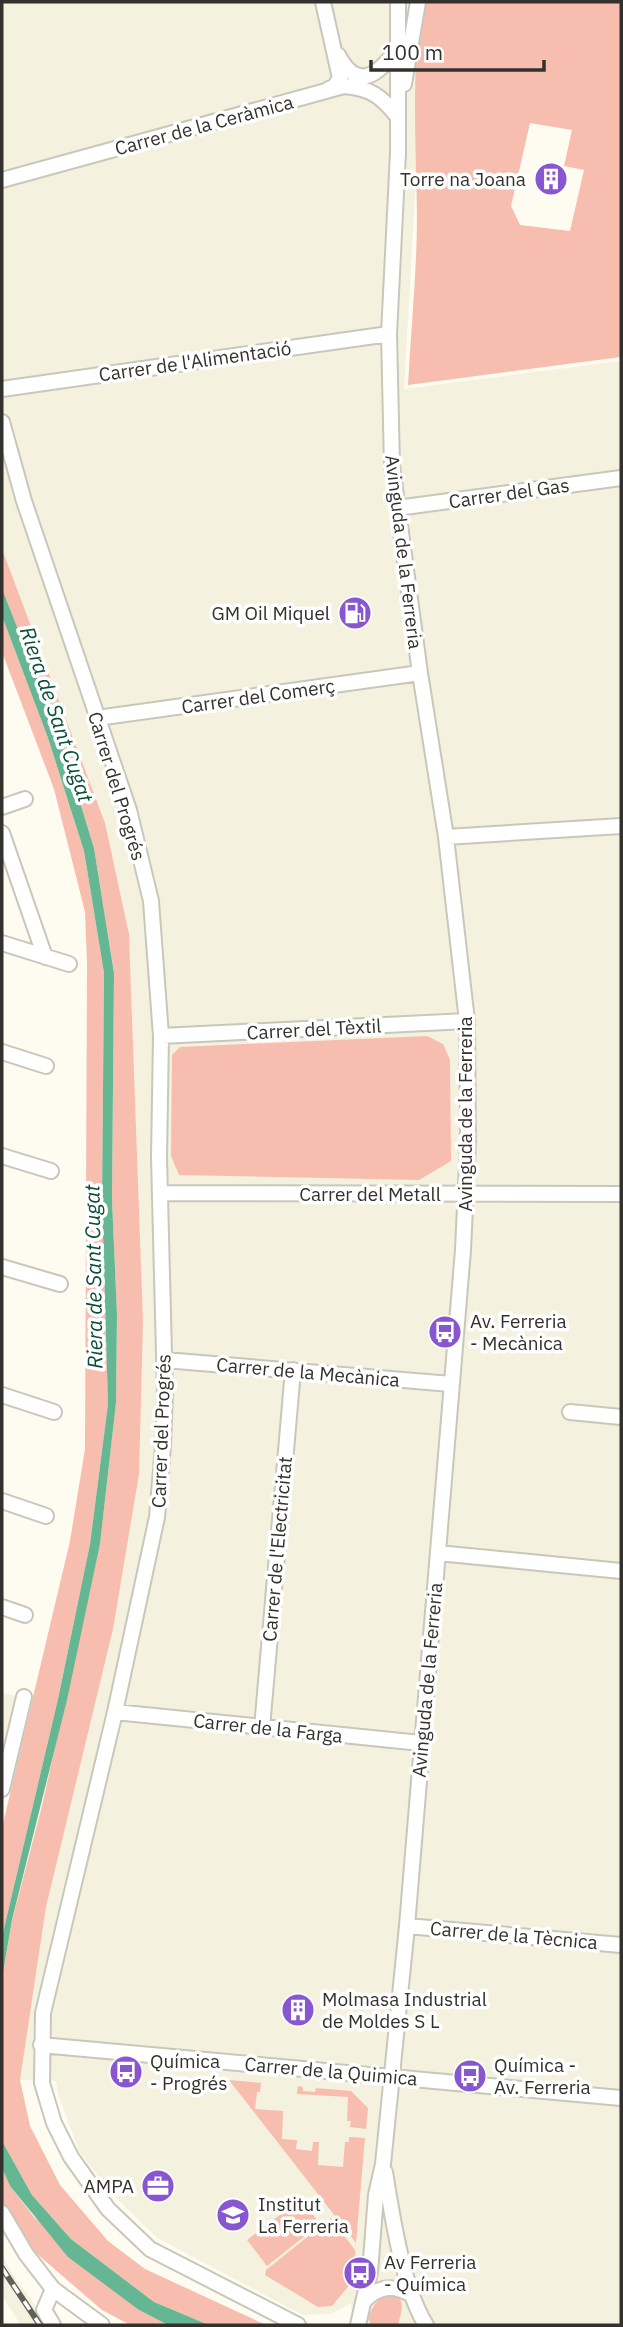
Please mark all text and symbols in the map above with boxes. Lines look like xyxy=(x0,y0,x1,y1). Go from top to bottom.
scale bar xyxy=(371,28,544,72)
text: 100 m xyxy=(382,38,443,66)
street label: Carrer de la Ceràmica xyxy=(112,90,296,160)
building icon: Torre na Joana xyxy=(532,160,570,198)
place label: Torre na Joana xyxy=(400,167,526,191)
street label: Carrer de l'Alimentació xyxy=(97,336,293,386)
street label: Avinguda de la Ferreria xyxy=(380,453,428,651)
street label: Carrer del Gas xyxy=(447,473,571,513)
fuel station icon: GM Oil Miquel xyxy=(336,594,374,632)
place label: GM Oil Miquel xyxy=(211,601,330,625)
water label: Riera de Sant Cugat xyxy=(14,622,101,807)
street label: Carrer del Comerç xyxy=(180,673,337,719)
street label: Carrer del Progrés xyxy=(83,709,151,863)
street label: Carrer del Tèxtil xyxy=(246,1013,382,1045)
street label: Avinguda de la Ferreria xyxy=(453,1016,477,1212)
street label: Carrer del Metall xyxy=(299,1182,441,1206)
water label: Riera de Sant Cugat xyxy=(77,1184,109,1369)
place label: Av. Ferreria - Mecànica xyxy=(470,1309,567,1355)
bus stop icon: Av. Ferreria - Mecànica xyxy=(426,1313,464,1351)
street label: Carrer de la Mecànica xyxy=(215,1352,401,1392)
street label: Carrer del Progrés xyxy=(146,1354,176,1508)
street label: Carrer de l'Electricitat xyxy=(257,1455,297,1643)
street label: Avinguda de la Ferreria xyxy=(407,1582,447,1778)
street label: Carrer de la Farga xyxy=(192,1708,344,1748)
street label: Carrer de la Tècnica xyxy=(429,1916,599,1954)
place label: Molmasa Industrial de Moldes S L xyxy=(322,1987,487,2033)
building icon: Molmasa Industrial de Moldes S L xyxy=(279,1991,317,2029)
place label: Química - Progrés xyxy=(150,2049,228,2095)
street label: Carrer de la Quimica xyxy=(244,2051,418,2091)
bus stop icon: Química - Progrés xyxy=(107,2053,145,2091)
place label: Química - Av. Ferreria xyxy=(494,2053,591,2099)
bus stop icon: Química - Av. Ferreria xyxy=(451,2057,489,2095)
office icon: AMPA xyxy=(139,2167,177,2205)
place label: AMPA xyxy=(84,2174,134,2198)
place label: Institut La Ferreria xyxy=(258,2192,349,2238)
school or university icon: Institut La Ferreria xyxy=(214,2196,252,2234)
place label: Av Ferreria - Química xyxy=(384,2250,476,2296)
bus stop icon: Av Ferreria - Química xyxy=(341,2254,379,2292)

